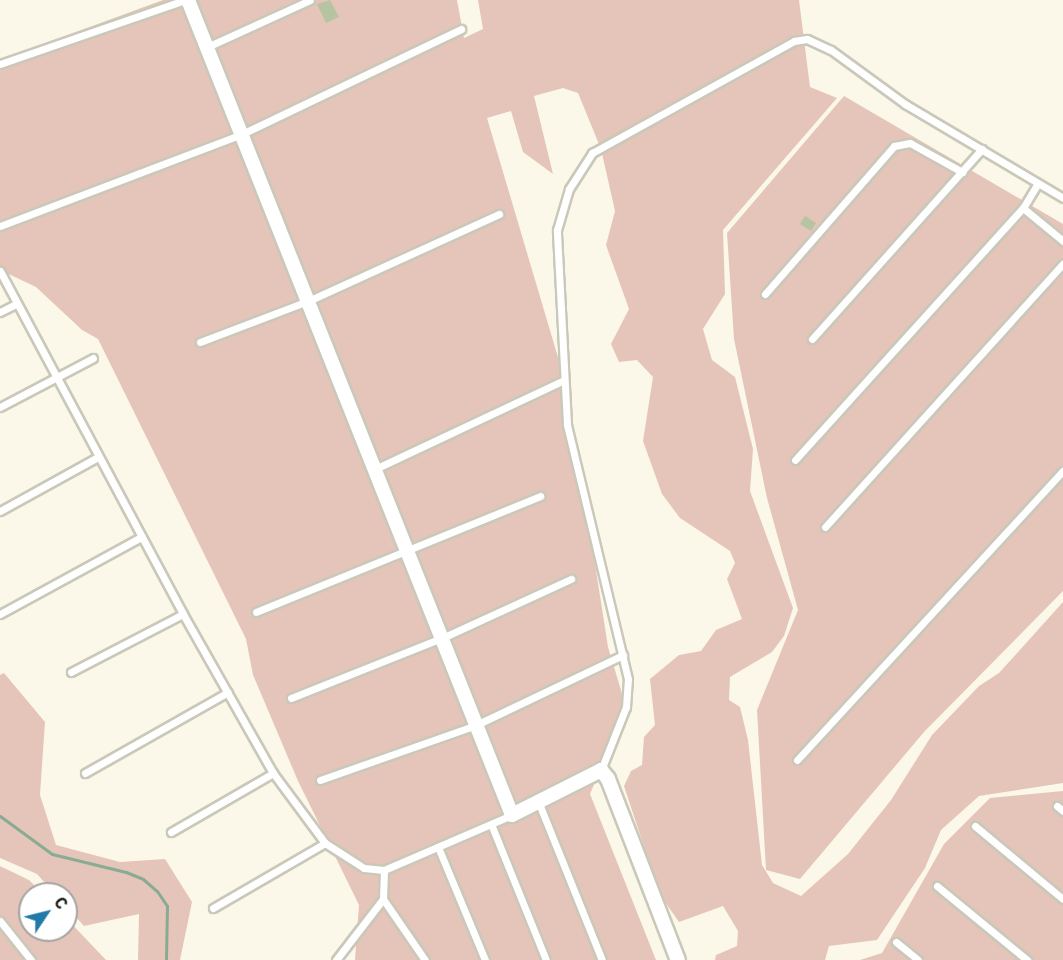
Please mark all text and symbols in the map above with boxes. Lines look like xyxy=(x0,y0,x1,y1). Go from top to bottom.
north arrow xyxy=(18,882,78,942)
text: С xyxy=(50,893,72,913)

